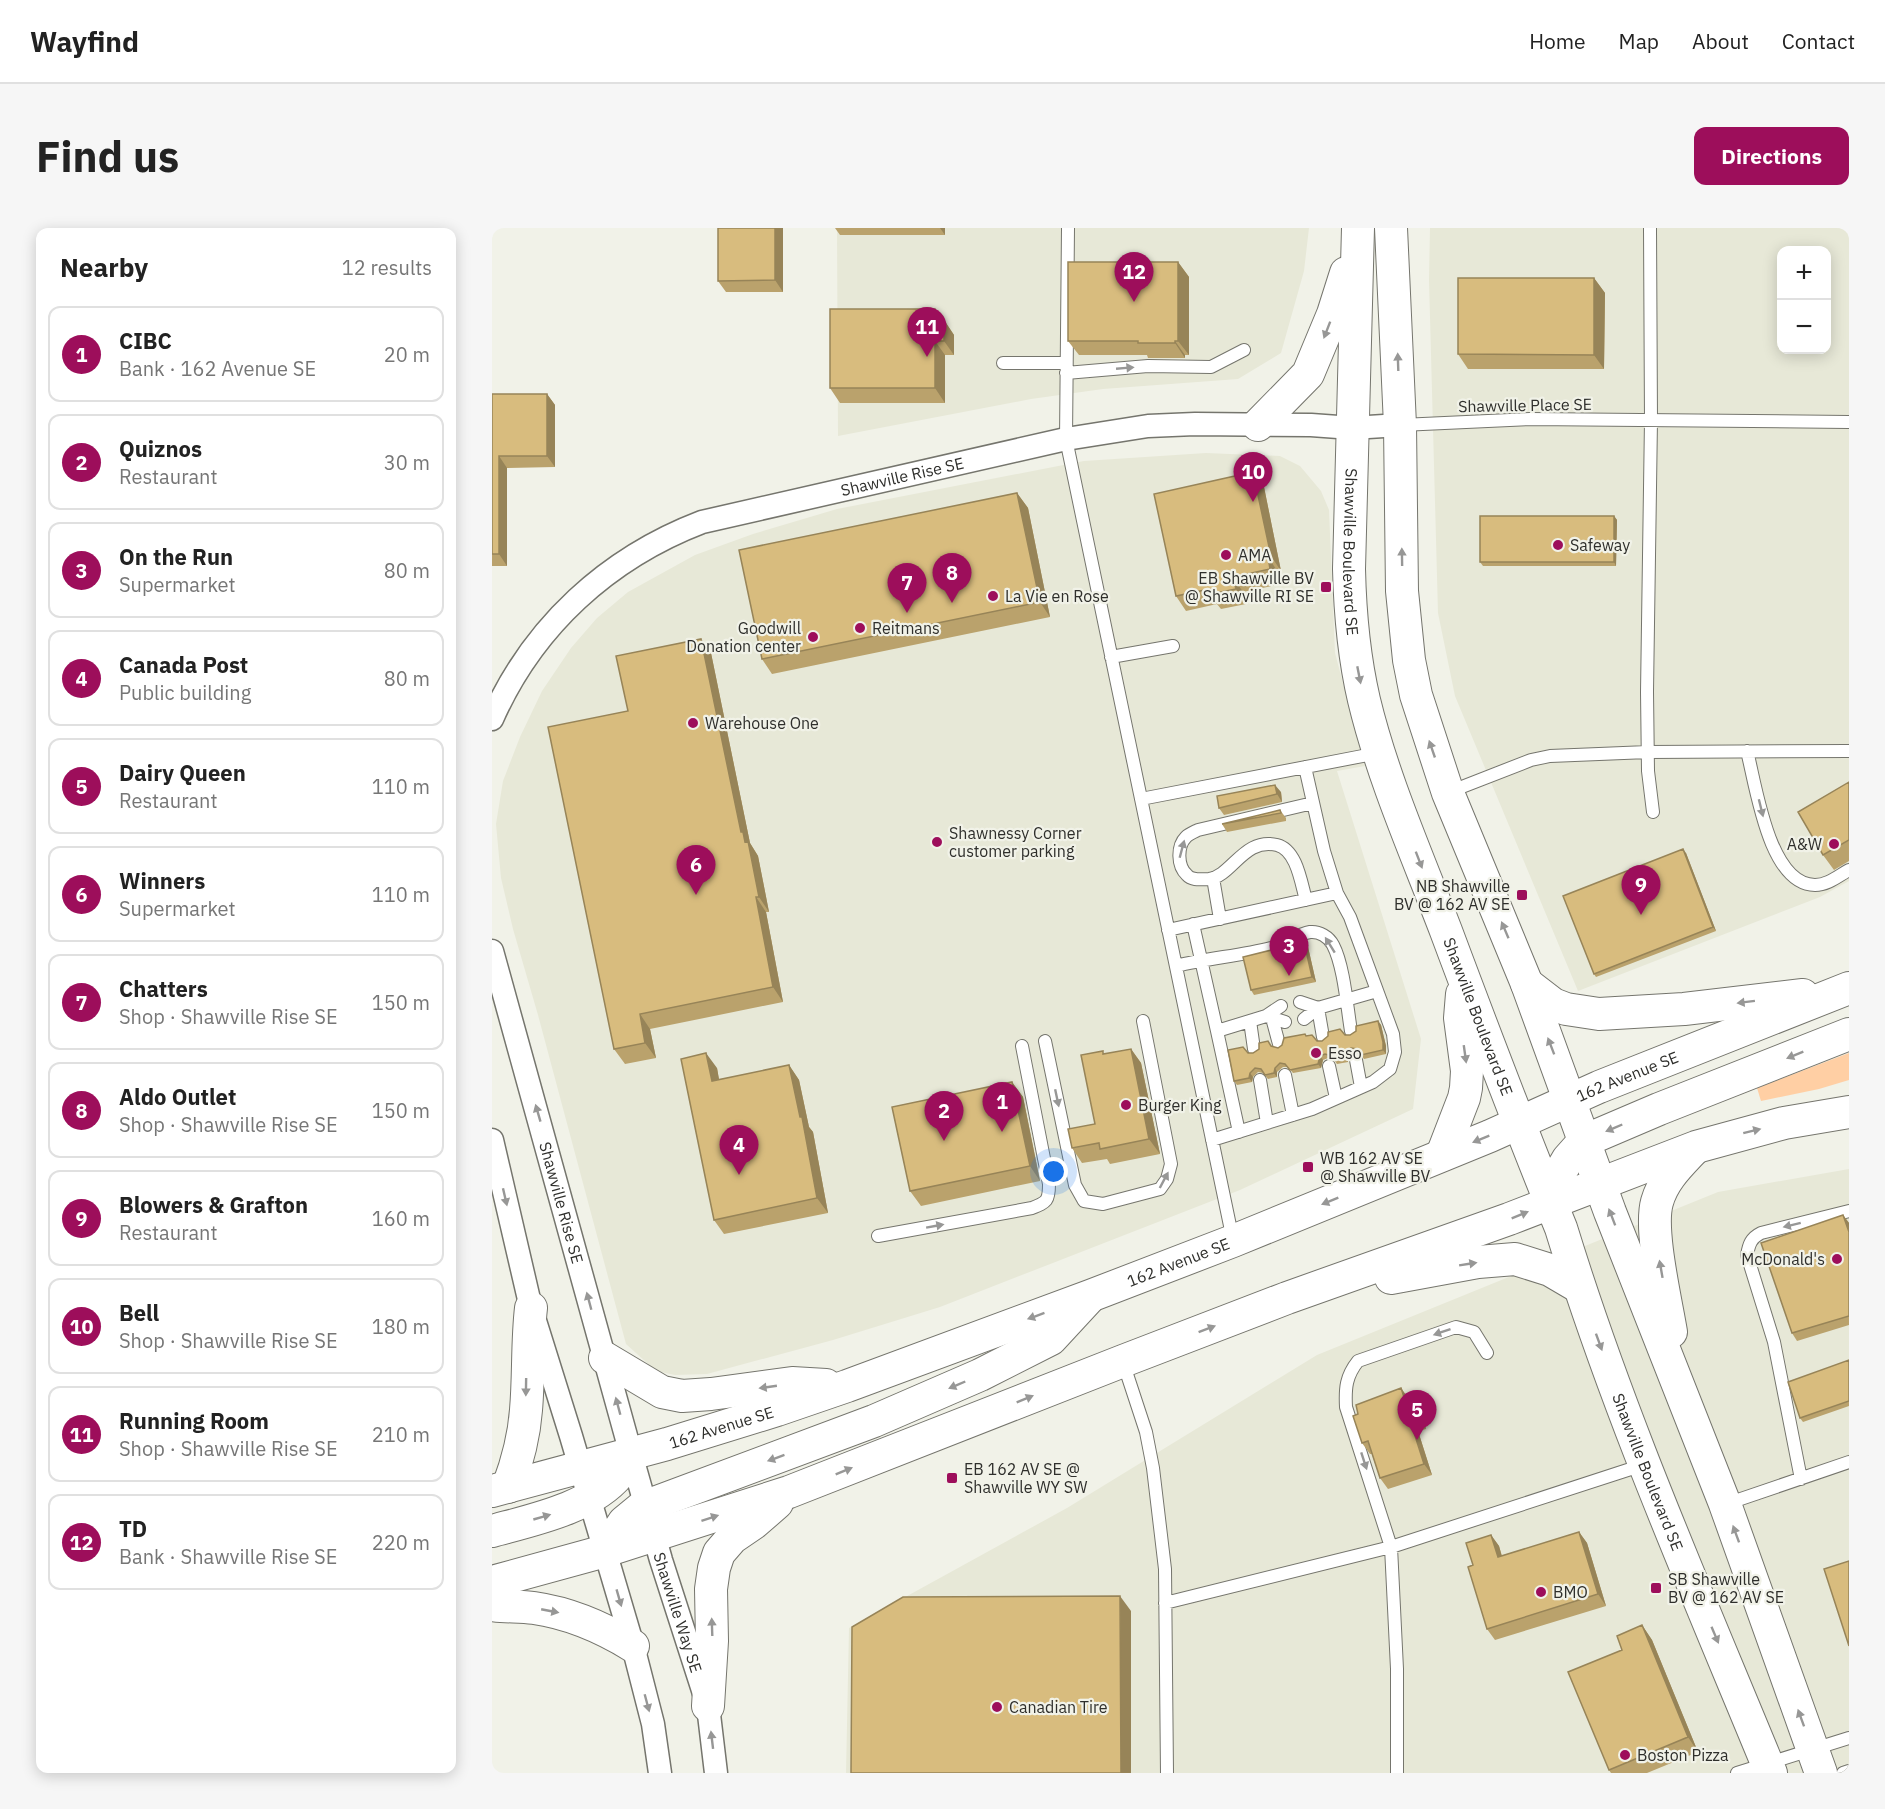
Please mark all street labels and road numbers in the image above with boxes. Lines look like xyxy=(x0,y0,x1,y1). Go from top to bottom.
street label: Shawville Place SE xyxy=(1458,394,1592,416)
street label: Shawville Rise SE xyxy=(839,453,966,500)
street label: Shawville Boulevard SE xyxy=(1339,468,1363,637)
street label: Shawville Boulevard SE xyxy=(1439,935,1518,1098)
street label: 162 Avenue SE xyxy=(1573,1047,1681,1106)
street label: Shawville Rise SE xyxy=(535,1139,588,1266)
street label: 162 Avenue SE xyxy=(1124,1233,1232,1291)
street label: Shawville Boulevard SE xyxy=(1608,1390,1688,1554)
street label: 162 Avenue SE xyxy=(666,1402,776,1453)
street label: Shawville Way SE xyxy=(649,1550,707,1675)

